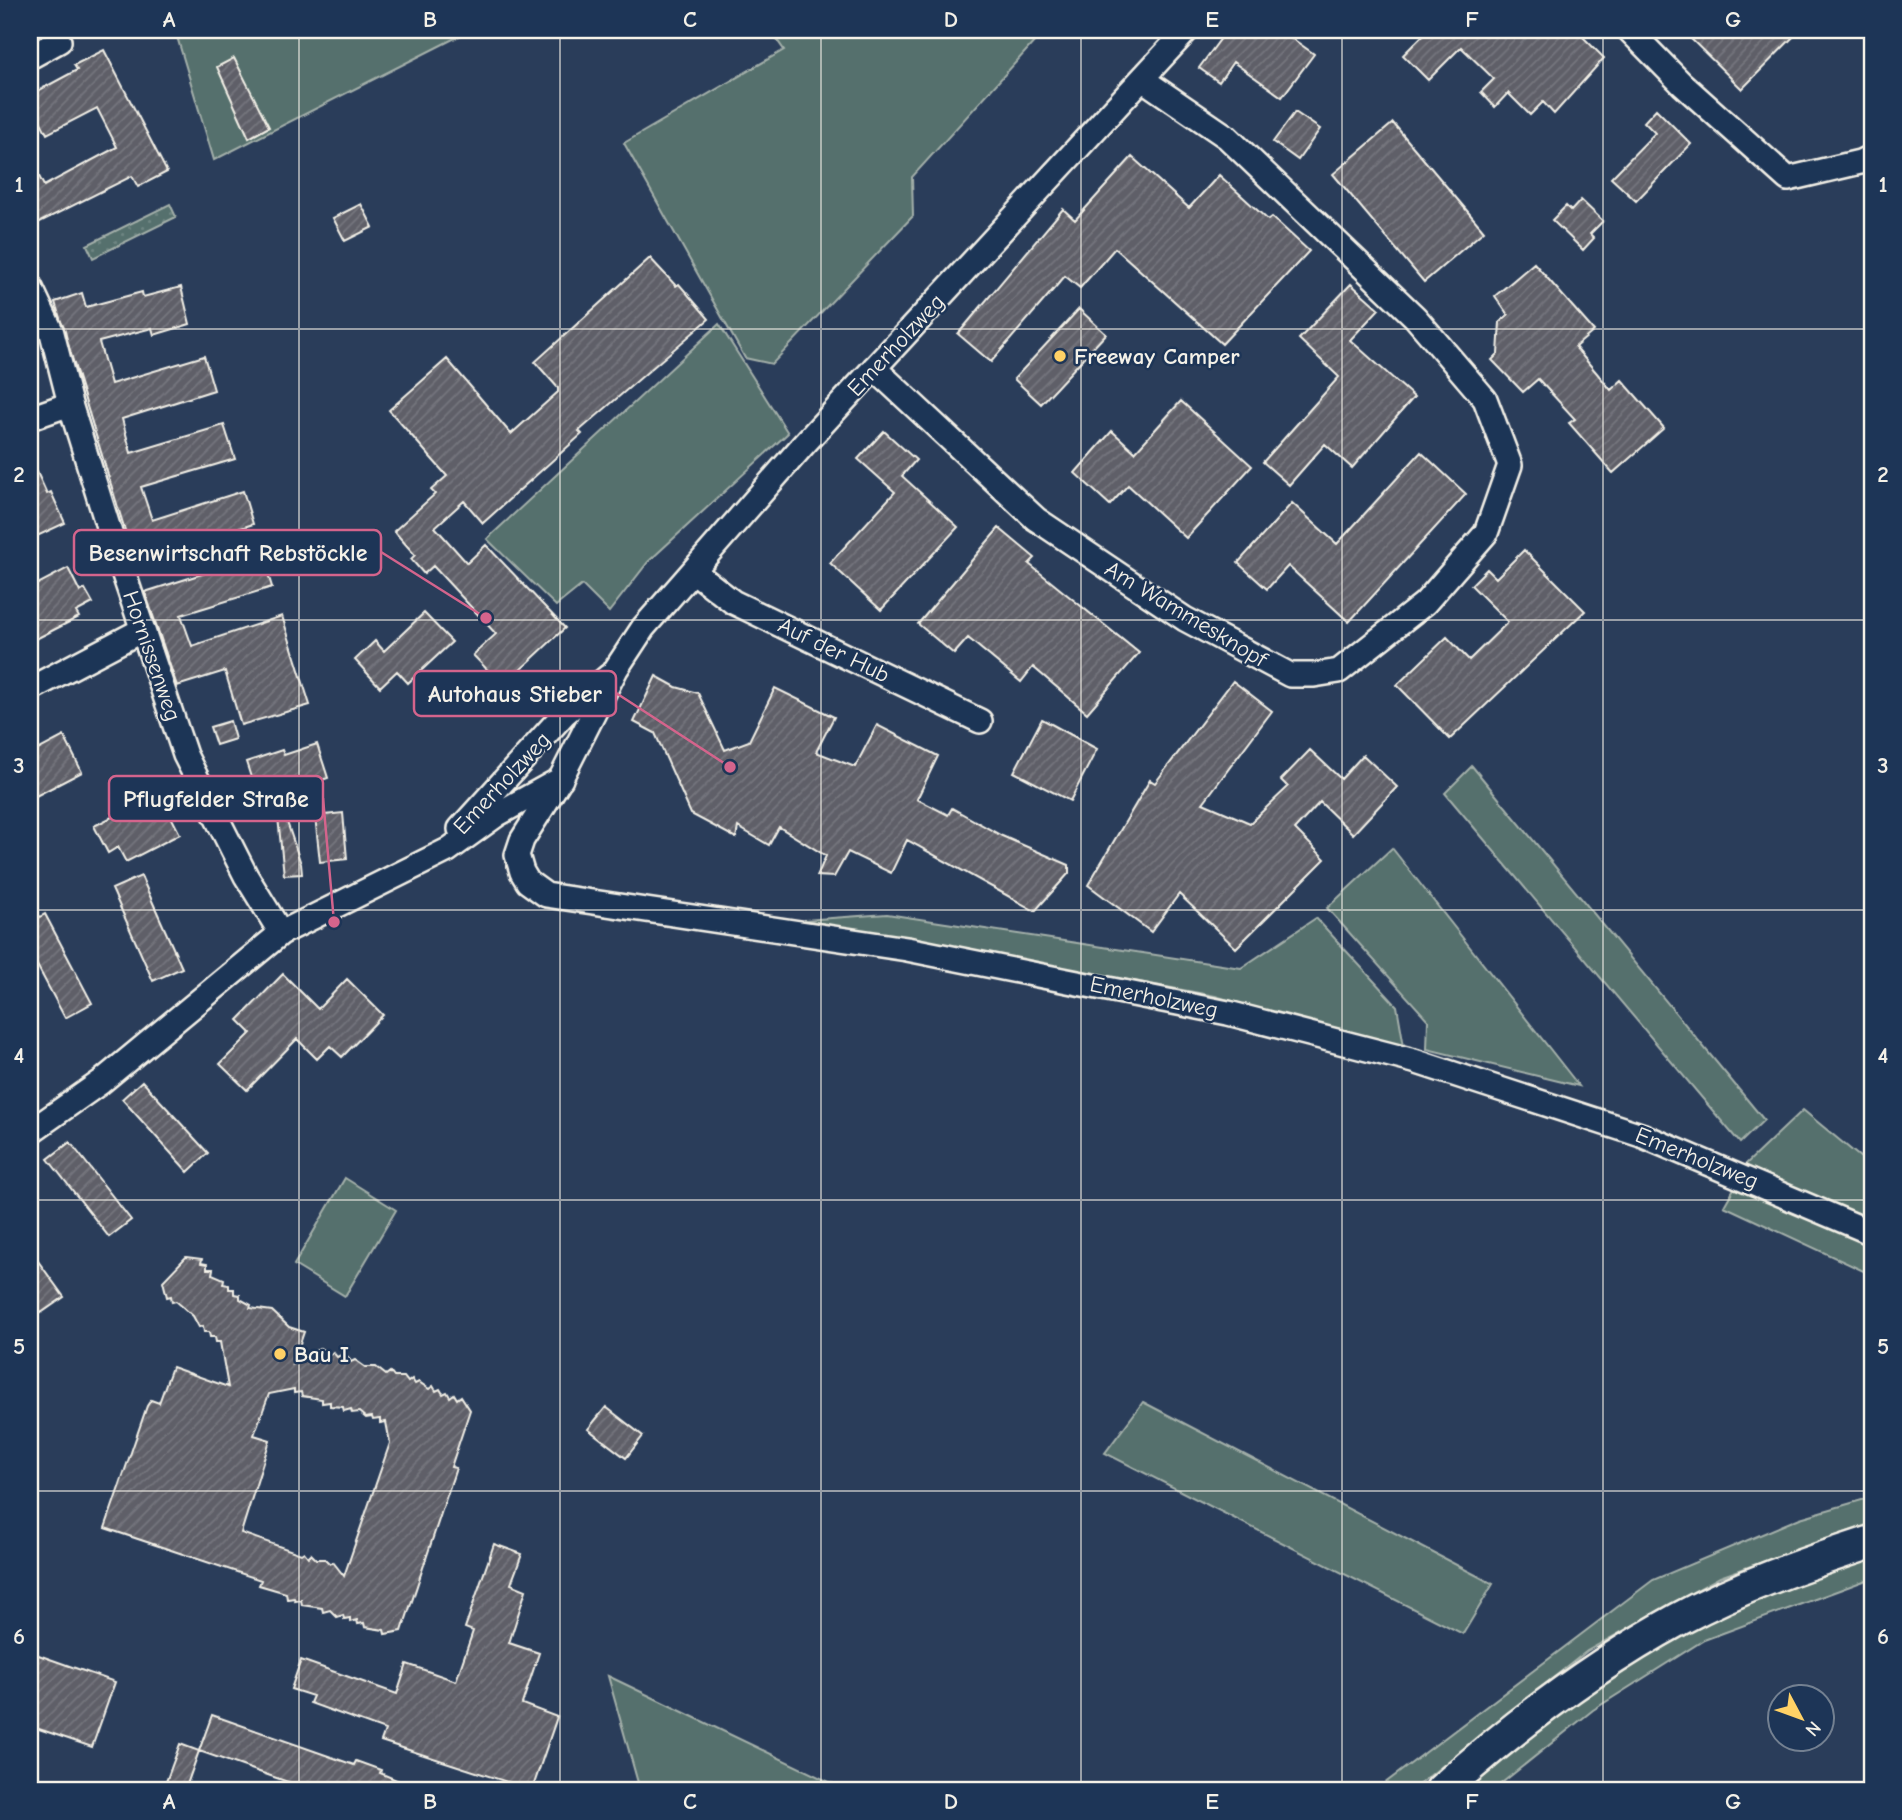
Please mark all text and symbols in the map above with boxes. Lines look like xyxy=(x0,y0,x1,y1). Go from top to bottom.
text: A xyxy=(163,6,176,33)
text: B xyxy=(423,6,437,33)
text: C xyxy=(683,6,697,33)
text: D xyxy=(944,6,958,33)
text: E xyxy=(1205,6,1219,33)
text: F xyxy=(1465,6,1479,33)
text: G xyxy=(1725,6,1741,33)
text: 1 xyxy=(14,171,24,198)
text: 1 xyxy=(1878,171,1888,198)
street label: Emerholzweg xyxy=(842,288,950,402)
place label: Freeway Camper xyxy=(1074,343,1240,370)
marker: Freeway Camper xyxy=(1052,348,1068,364)
text: 2 xyxy=(13,461,25,488)
text: 2 xyxy=(1877,461,1889,488)
callout: Besenwirtschaft Rebstöckle xyxy=(74,530,381,575)
text: Besenwirtschaft Rebstöckle xyxy=(89,539,368,567)
street label: Am Wammesknopf xyxy=(1100,555,1273,674)
street label: Hornissenweg xyxy=(117,587,187,725)
street label: Auf der Hub xyxy=(774,611,894,689)
callout: Autohaus Stieber xyxy=(414,671,616,716)
text: Autohaus Stieber xyxy=(428,680,602,708)
street label: Emerholzweg xyxy=(448,726,556,840)
text: 3 xyxy=(13,752,25,779)
text: 3 xyxy=(1877,752,1889,779)
callout: Pflugfelder Straße xyxy=(109,776,323,821)
text: Pflugfelder Straße xyxy=(123,785,309,813)
street label: Emerholzweg xyxy=(1088,970,1220,1024)
text: 4 xyxy=(14,1042,25,1069)
text: 4 xyxy=(1878,1042,1889,1069)
street label: Emerholzweg xyxy=(1632,1121,1762,1195)
text: 5 xyxy=(13,1333,25,1360)
text: 5 xyxy=(1877,1333,1889,1360)
place label: Bau I xyxy=(294,1341,349,1368)
marker: Bau I xyxy=(272,1346,288,1362)
text: 6 xyxy=(13,1623,25,1650)
text: 6 xyxy=(1877,1623,1889,1650)
north arrow xyxy=(1766,1684,1836,1754)
text: N xyxy=(1801,1717,1825,1740)
text: A xyxy=(163,1788,176,1815)
text: B xyxy=(423,1788,437,1815)
text: C xyxy=(683,1788,697,1815)
text: D xyxy=(944,1788,958,1815)
text: E xyxy=(1205,1788,1219,1815)
text: F xyxy=(1465,1788,1479,1815)
text: G xyxy=(1725,1788,1741,1815)

